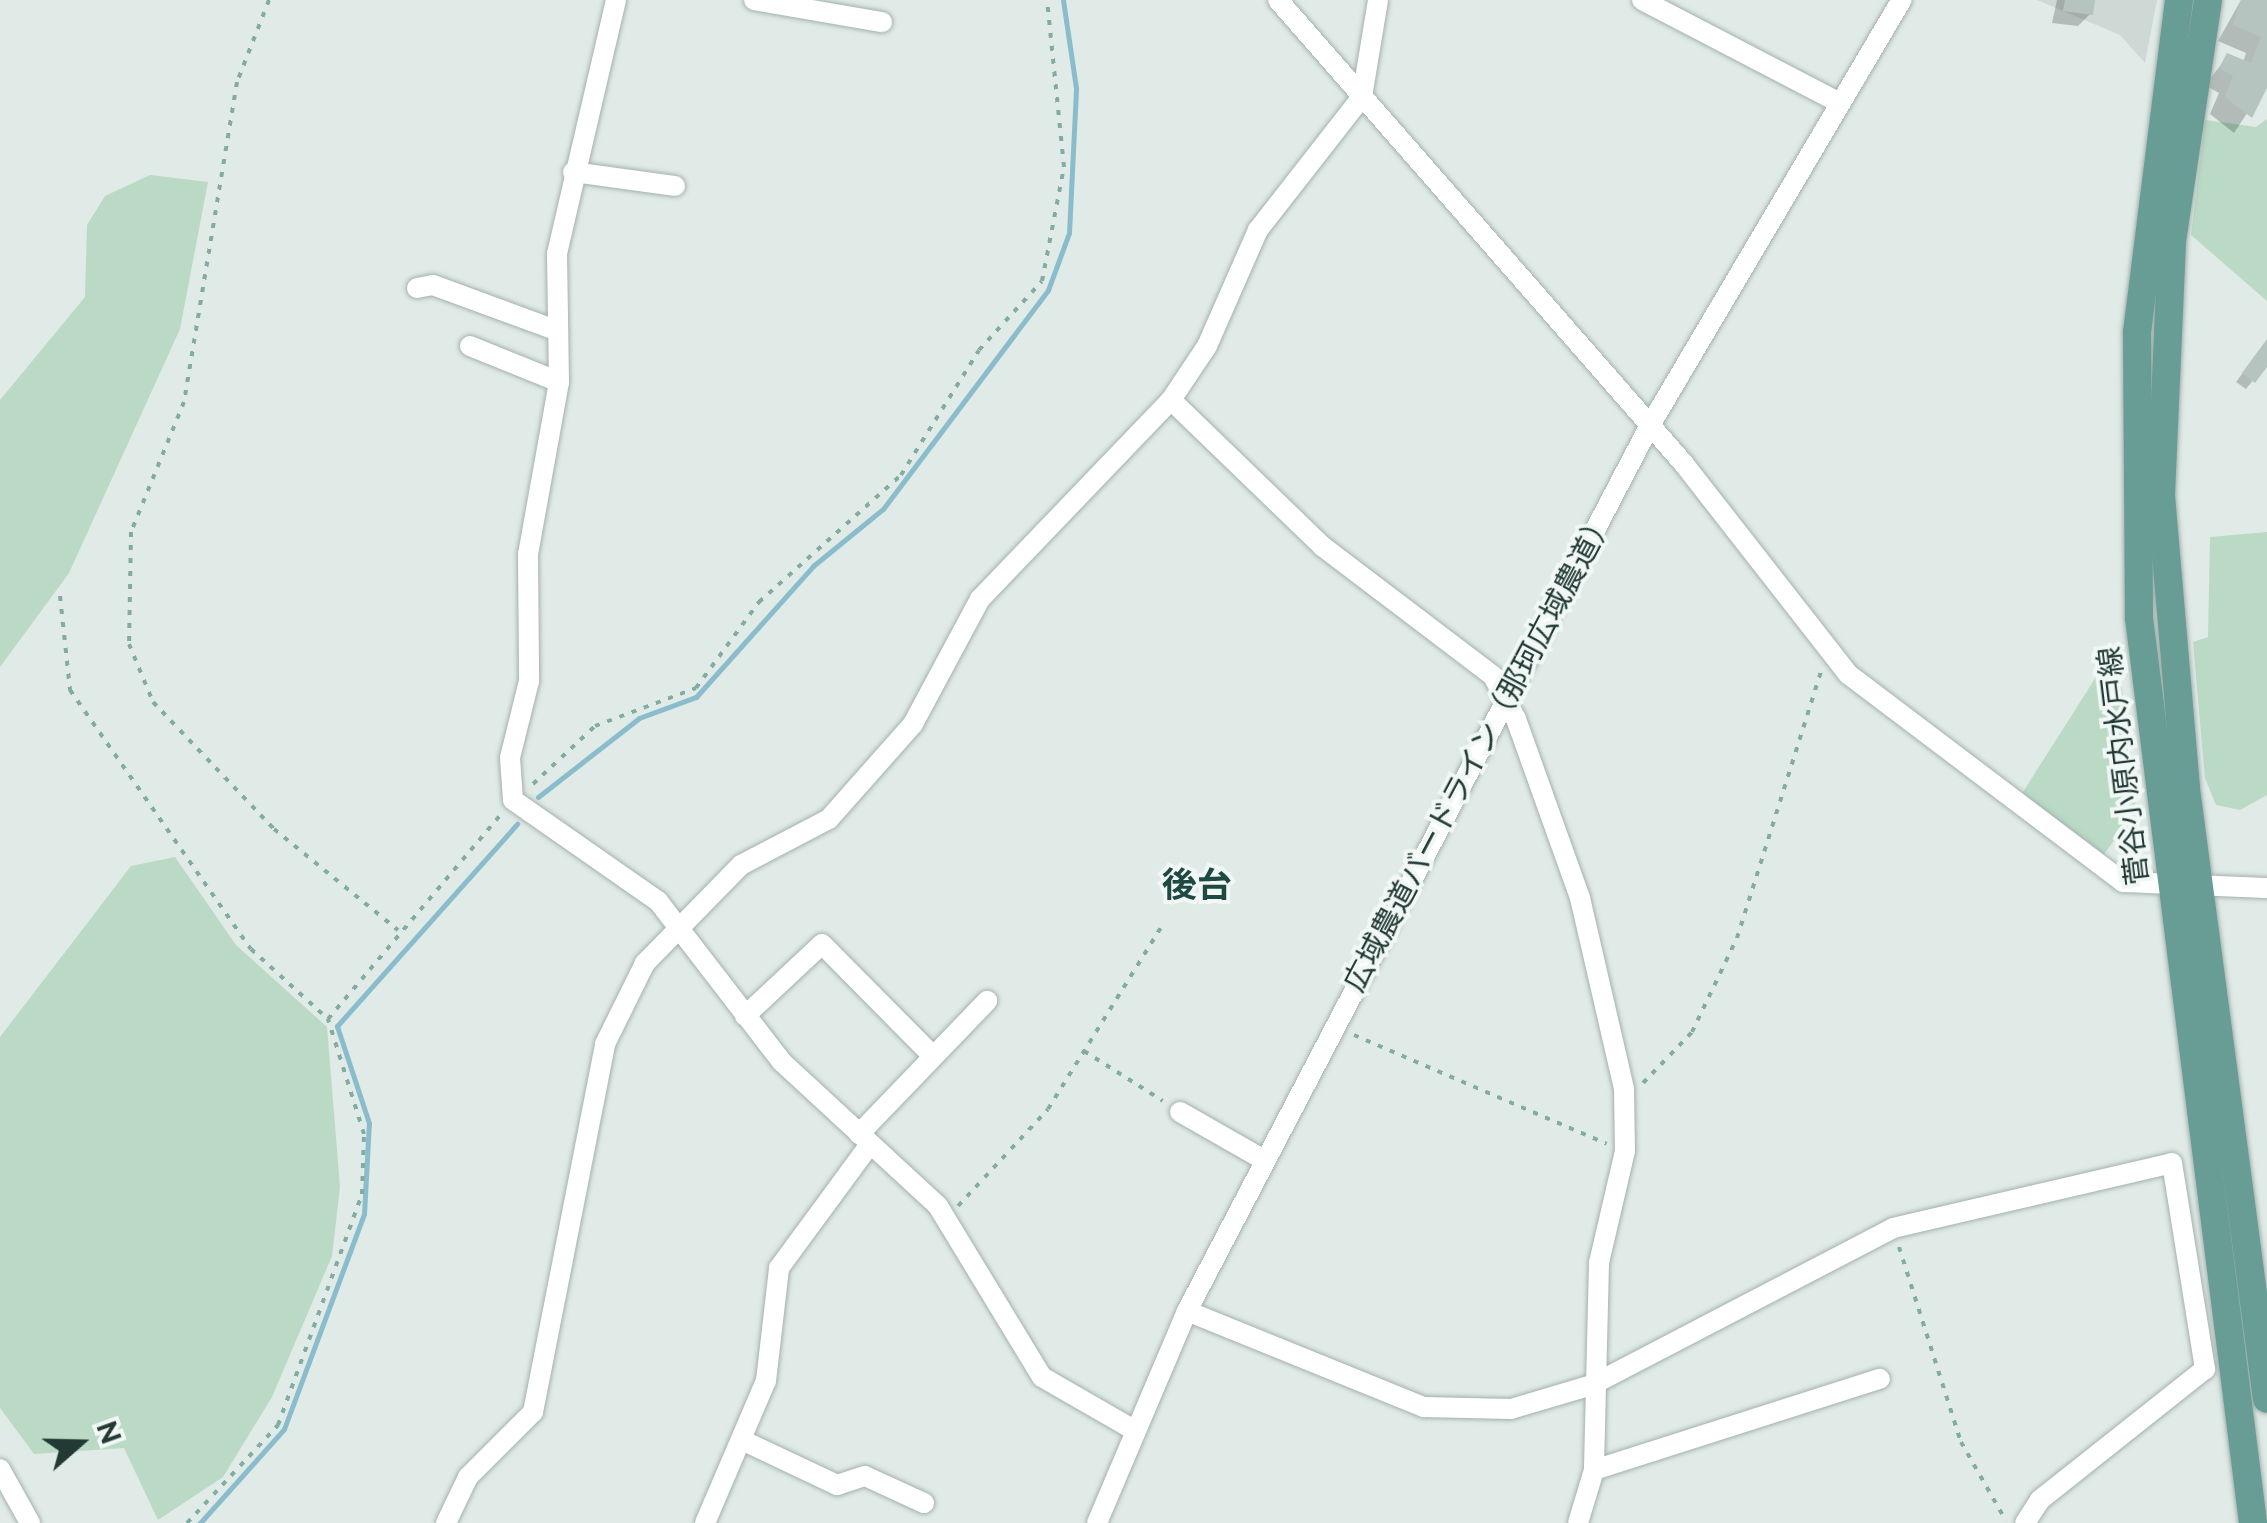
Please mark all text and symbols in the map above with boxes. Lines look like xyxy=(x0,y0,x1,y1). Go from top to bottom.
street label: 広域農道バードライン（那珂広域農道） xyxy=(1336,504,1622,998)
street label: 菅谷小原内水戸線 xyxy=(2092,645,2156,887)
district label: 後台 xyxy=(1162,864,1232,906)
north arrow xyxy=(30,1393,130,1493)
text: N xyxy=(90,1417,128,1448)

